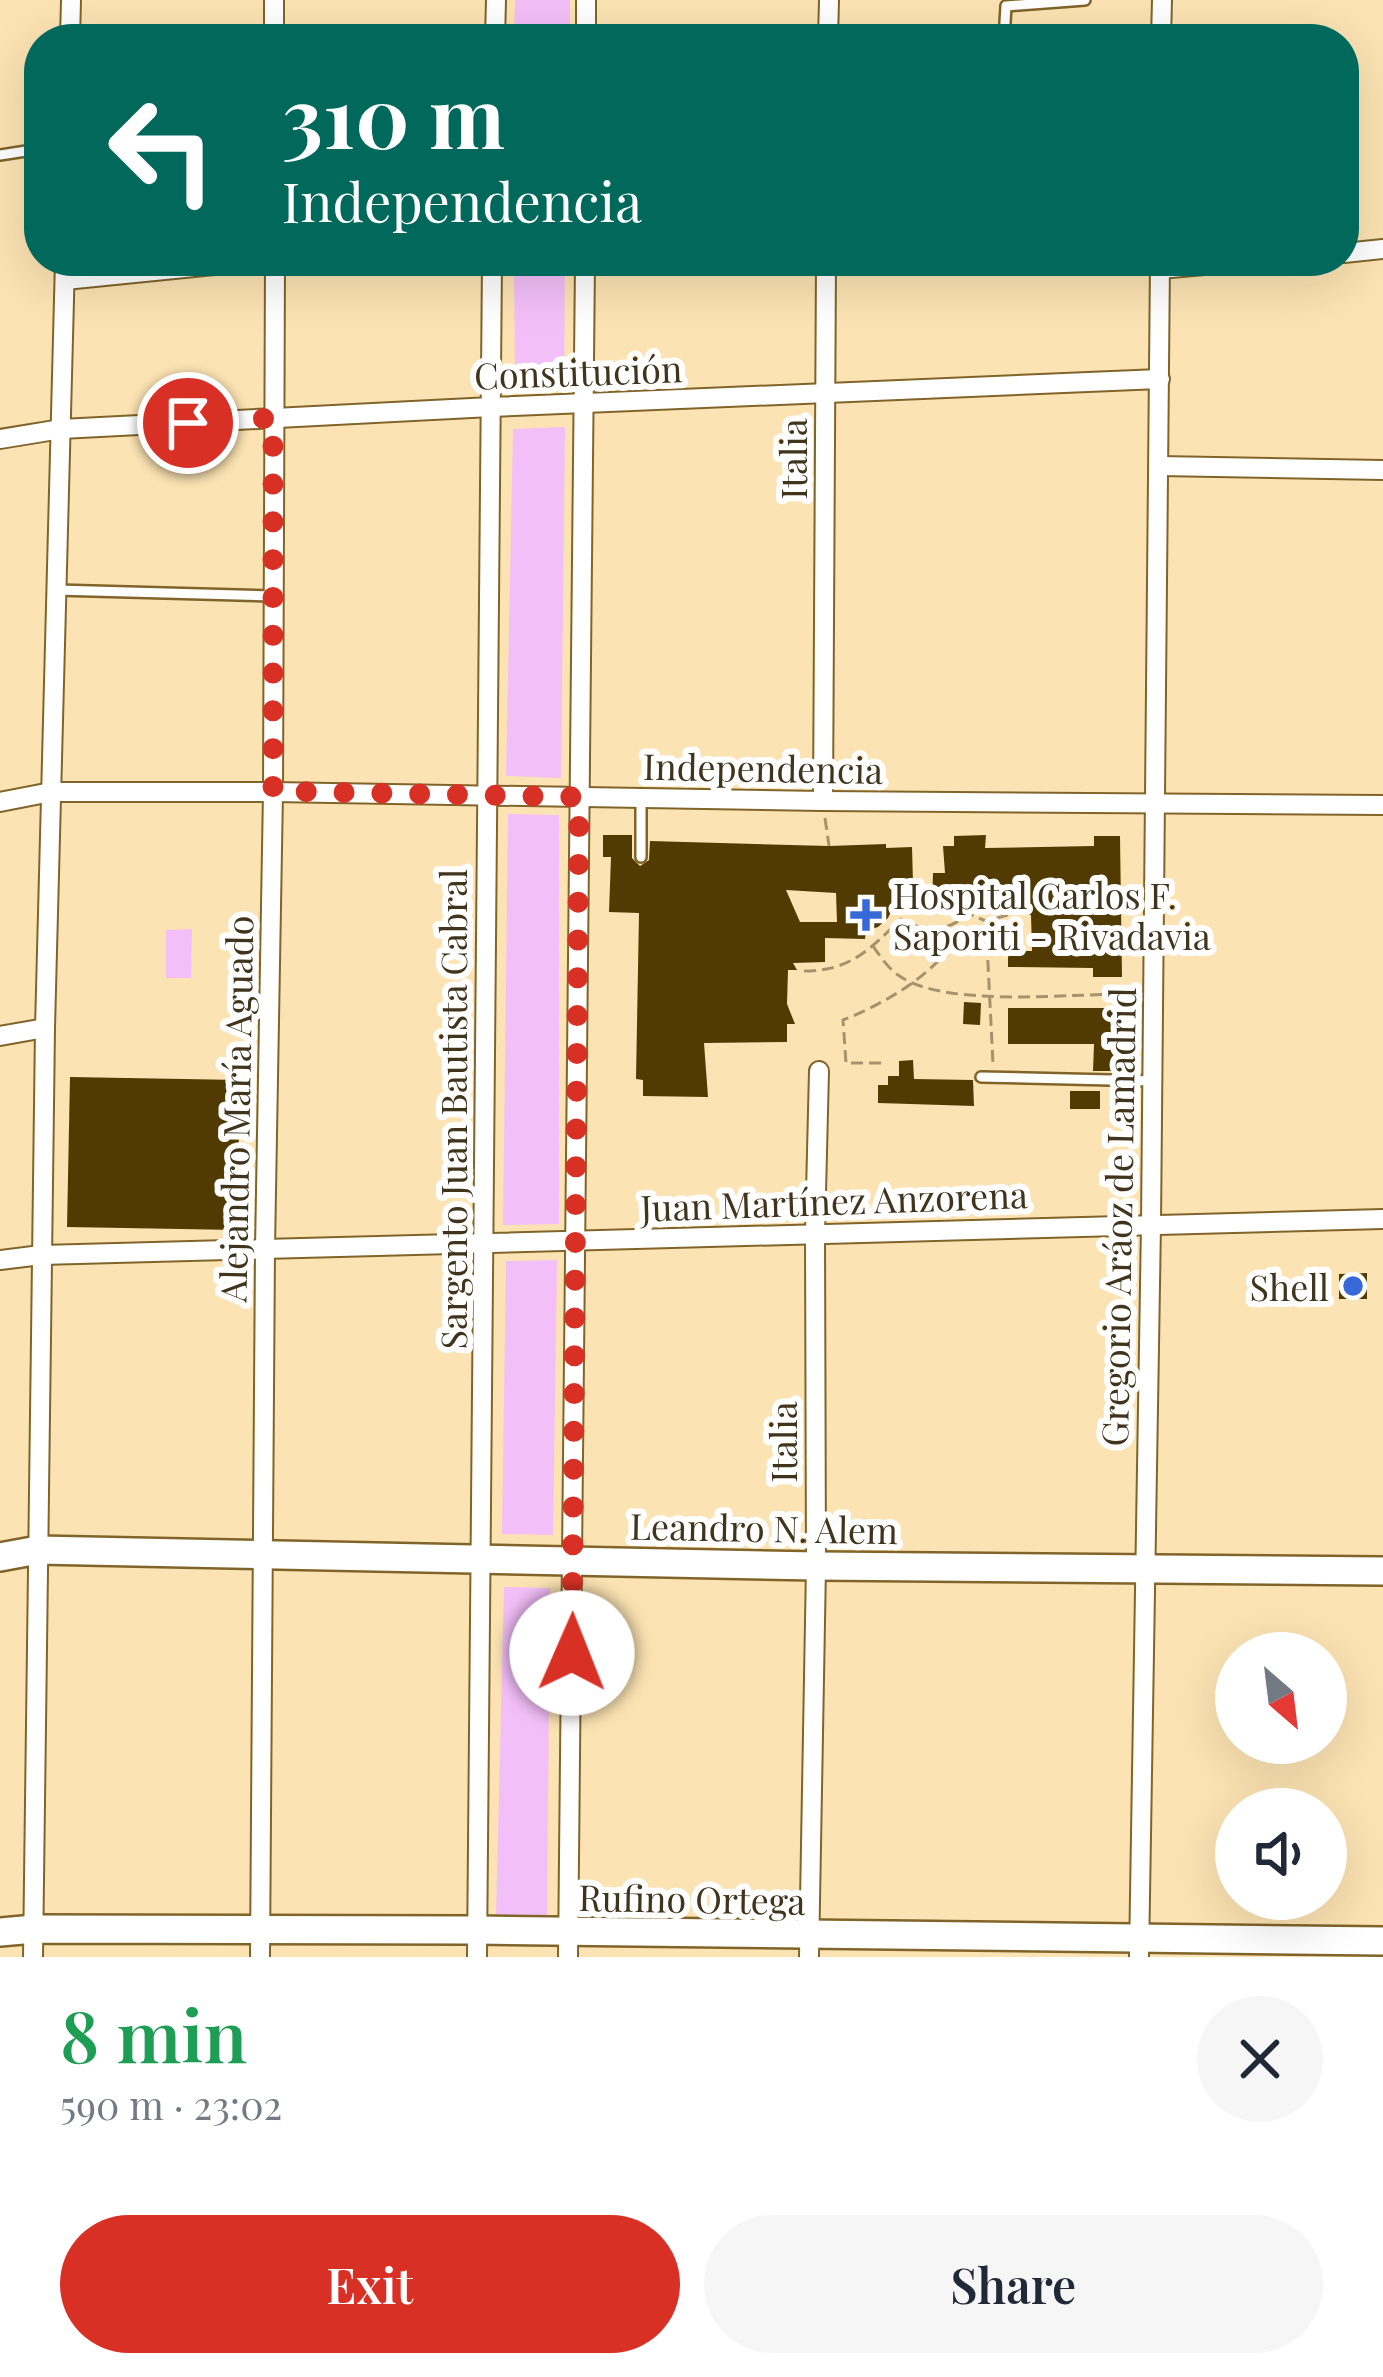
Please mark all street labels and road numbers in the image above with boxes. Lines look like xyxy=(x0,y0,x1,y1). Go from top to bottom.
street label: Constitución xyxy=(473,343,683,399)
street label: Italia xyxy=(768,418,816,500)
street label: Independencia xyxy=(643,741,883,793)
street label: Sargento Juan Bautista Cabral xyxy=(428,869,476,1349)
street label: Alejandro María Aguado xyxy=(208,915,262,1304)
street label: Gregorio Aráoz de Lamadrid xyxy=(1089,987,1145,1447)
street label: Juan Martínez Anzorena xyxy=(639,1169,1029,1231)
street label: Italia xyxy=(758,1401,806,1483)
street label: Leandro N. Alem xyxy=(629,1501,899,1553)
street label: Rufino Ortega xyxy=(578,1872,806,1924)

